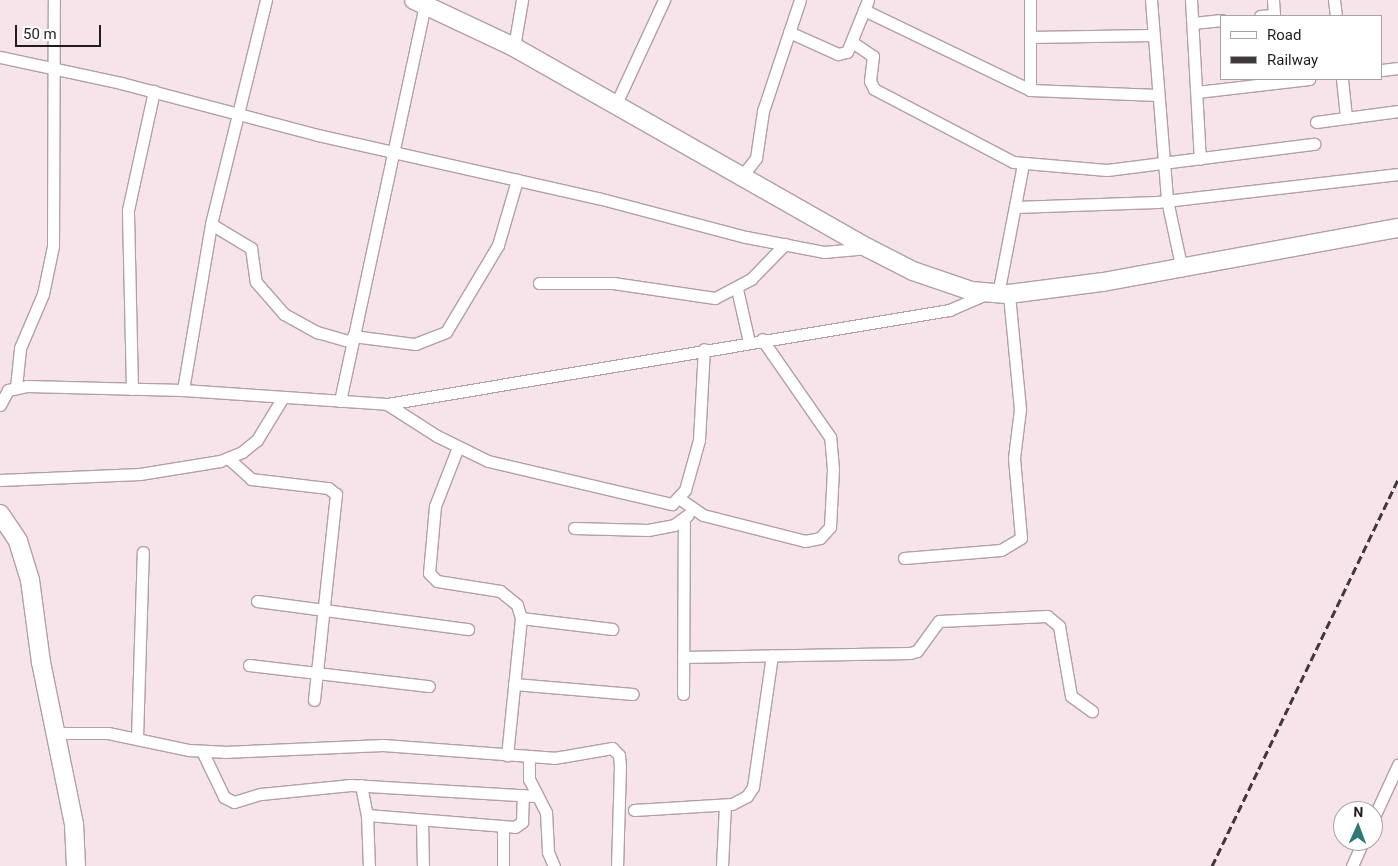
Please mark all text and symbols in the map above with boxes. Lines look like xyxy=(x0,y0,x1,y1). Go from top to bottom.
scale bar xyxy=(18,15,104,47)
legend xyxy=(1220,15,1383,80)
text: 50 m xyxy=(23,25,57,43)
text: Road xyxy=(1267,26,1301,44)
text: Railway xyxy=(1267,51,1318,69)
north arrow xyxy=(1333,801,1383,851)
text: N xyxy=(1353,804,1364,820)

